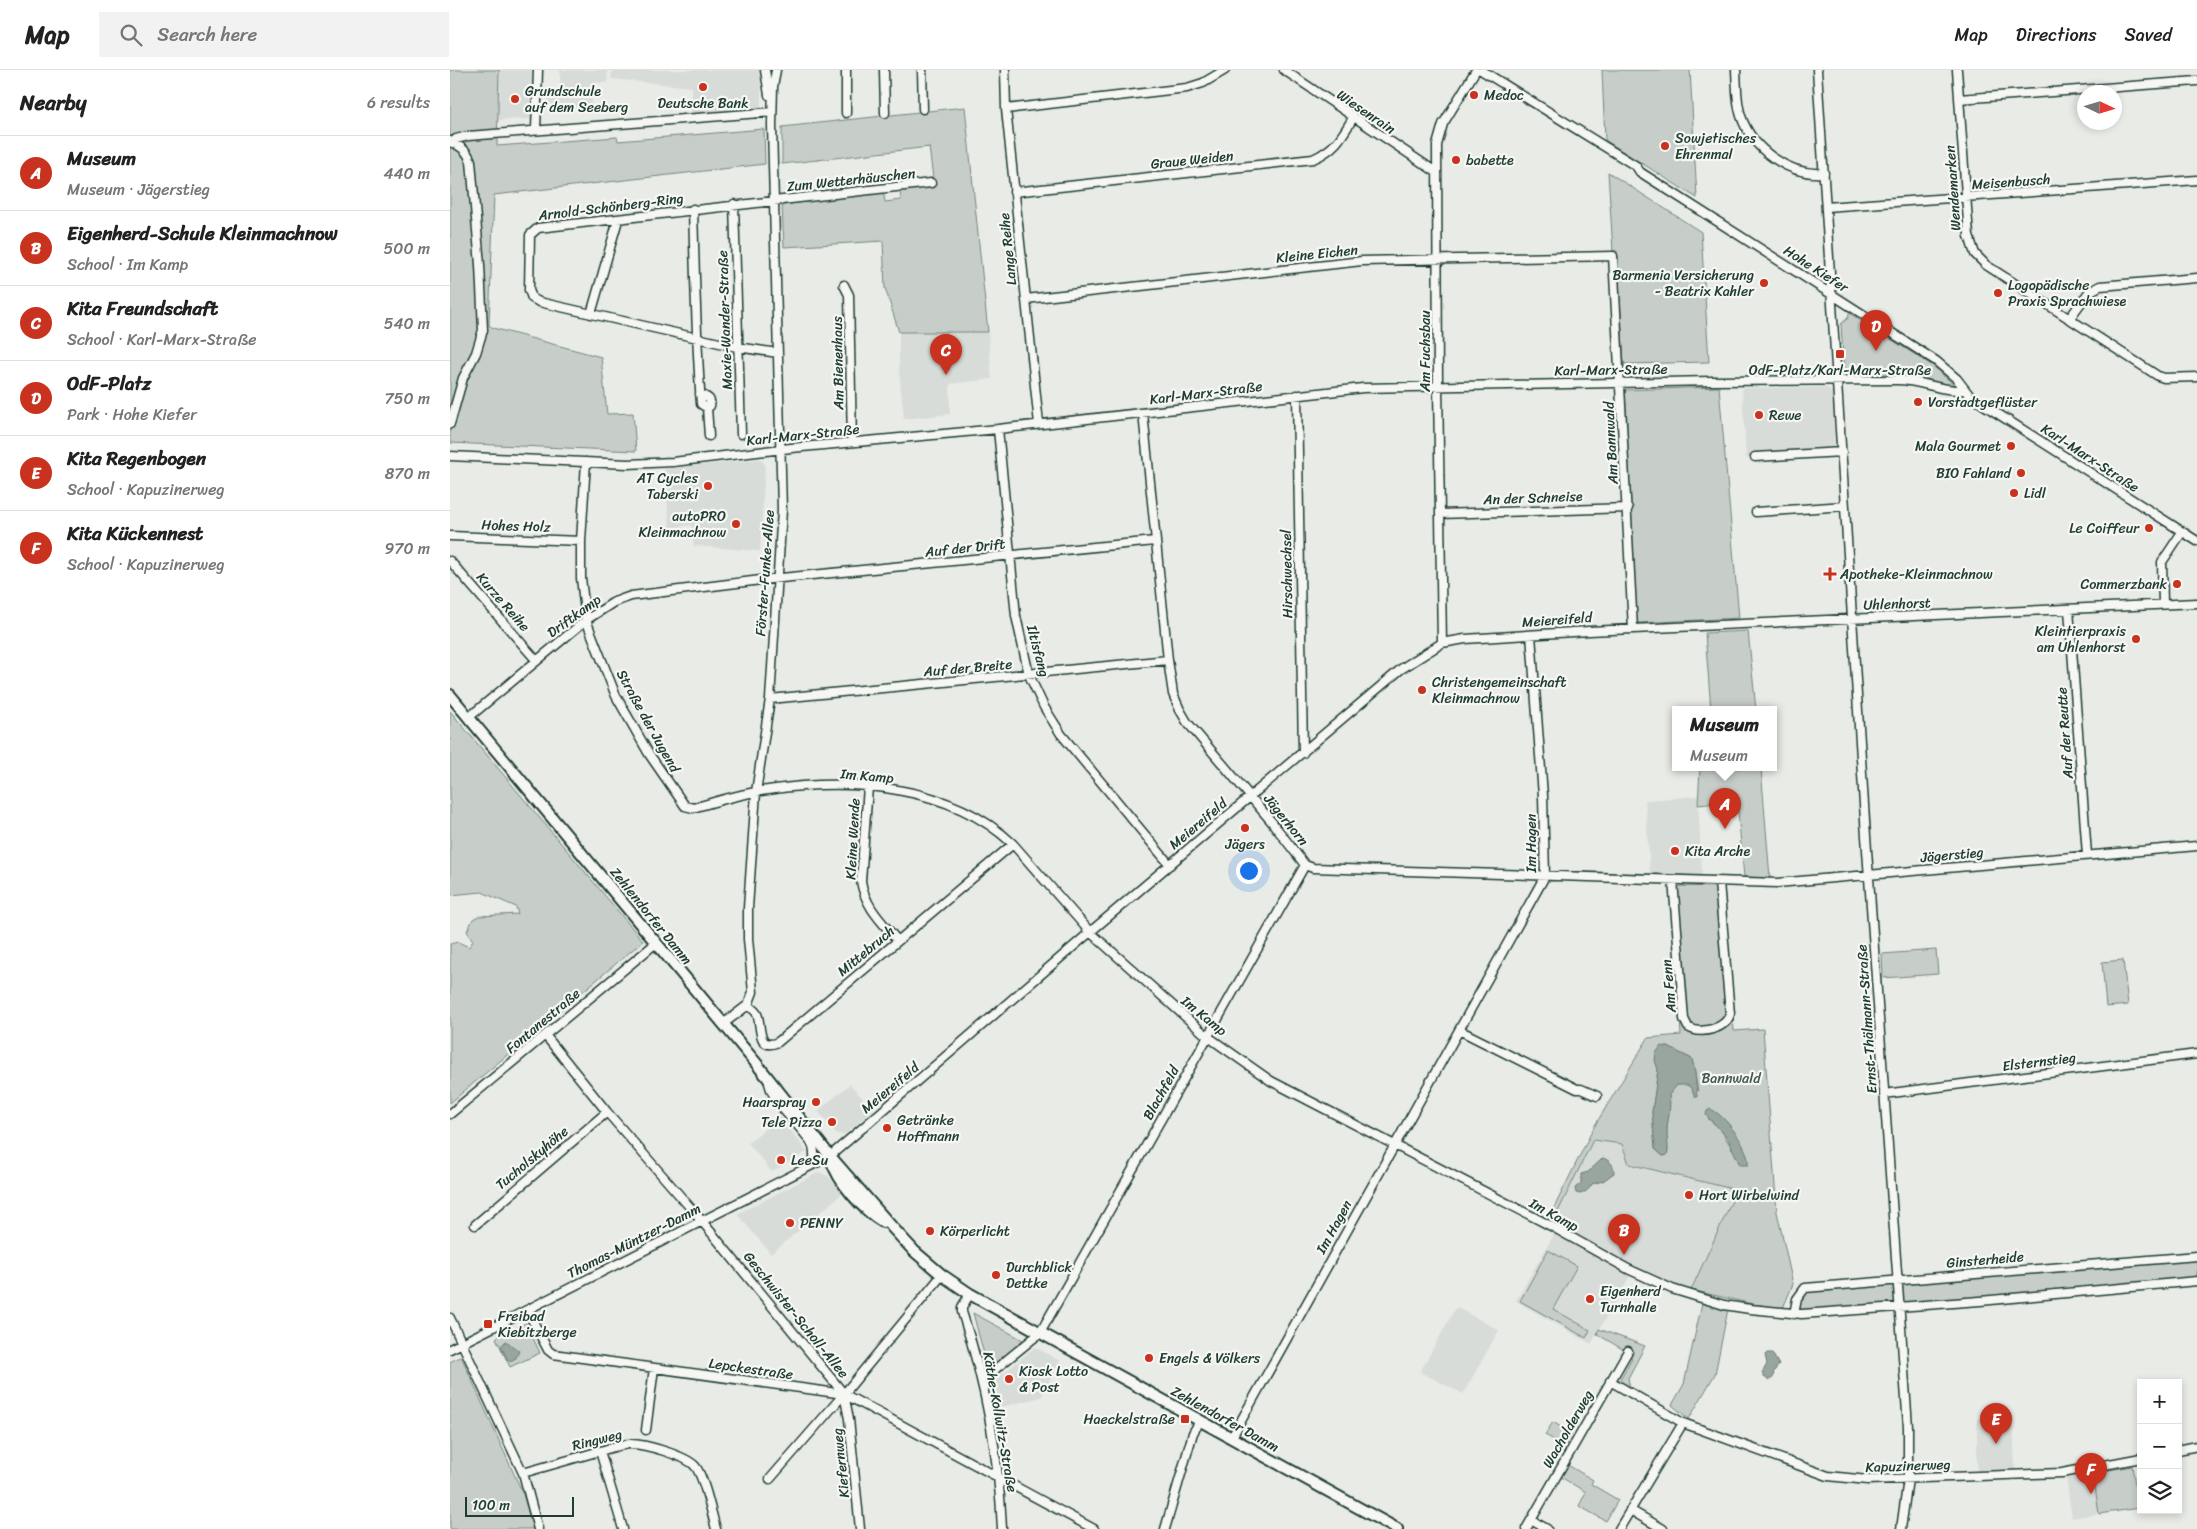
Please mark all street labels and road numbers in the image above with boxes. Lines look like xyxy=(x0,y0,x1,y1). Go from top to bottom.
street label: Wiesenrain xyxy=(1331,83,1401,141)
street label: Graue Weiden xyxy=(1149,143,1235,177)
street label: Wendemarken xyxy=(1938,144,1968,232)
street label: Zum Wetterhäuschen xyxy=(785,161,917,199)
street label: Meisenbusch xyxy=(1971,167,2051,197)
street label: Arnold-Schönberg-Ring xyxy=(536,186,685,228)
street label: Lange Reihe xyxy=(992,212,1024,286)
street label: Kleine Eichen xyxy=(1275,237,1360,271)
street label: Hohe Kiefer xyxy=(1778,238,1855,300)
street label: Maxie-Wander-Straße xyxy=(710,250,740,390)
street label: Am Fuchsbau xyxy=(1413,310,1438,393)
street label: Am Bienenhaus xyxy=(825,315,851,411)
street label: Karl-Marx-Straße xyxy=(1554,357,1668,383)
street label: Karl-Marx-Straße xyxy=(1148,374,1264,412)
street label: Am Bannwald xyxy=(1596,399,1626,486)
street label: Karl-Marx-Straße xyxy=(745,417,861,453)
street label: Karl-Marx-Straße xyxy=(2036,417,2144,499)
street label: An der Schneise xyxy=(1482,484,1583,512)
street label: Förster-Funke-Allee xyxy=(748,509,782,637)
street label: Hohes Holz xyxy=(481,512,551,540)
street label: Hirschwechsel xyxy=(1274,528,1300,619)
street label: Auf der Drift xyxy=(923,531,1006,565)
street label: Kurze Reihe xyxy=(470,566,536,638)
street label: Driftkamp xyxy=(541,587,607,644)
street label: Uhlenhorst xyxy=(1863,590,1931,618)
street label: Meiereifeld xyxy=(1521,605,1595,635)
street label: Iltisfang xyxy=(1019,621,1057,680)
street label: Auf der Breite xyxy=(922,652,1013,684)
street label: Straße der Jugend xyxy=(609,665,688,779)
street label: Auf der Reutte xyxy=(2049,686,2081,781)
street label: Im Kamp xyxy=(838,761,895,791)
street label: Jägerhorn xyxy=(1256,788,1315,852)
street label: Meiereifeld xyxy=(1163,791,1234,856)
street label: Kleine Wende xyxy=(838,798,868,880)
street label: Im Hagen xyxy=(1519,813,1544,873)
street label: Jägerstieg xyxy=(1918,840,1985,870)
street label: Zehlendorfer Damm xyxy=(603,861,699,971)
street label: Mittebruch xyxy=(831,919,901,983)
street label: Ernst-Thälmann-Straße xyxy=(1849,944,1885,1094)
street label: Am Fenn xyxy=(1654,958,1684,1015)
street label: Fontanestraße xyxy=(500,982,586,1060)
street label: Im Kamp xyxy=(1175,989,1233,1043)
street label: Elsternstieg xyxy=(2001,1045,2077,1079)
street label: Meiereifeld xyxy=(855,1055,926,1120)
street label: Blachfeld xyxy=(1136,1060,1187,1125)
street label: Tucholskyhöhe xyxy=(490,1120,574,1196)
street label: Im Kamp xyxy=(1524,1191,1584,1239)
street label: Im Hagen xyxy=(1308,1195,1359,1260)
street label: Thomas-Müntzer-Damm xyxy=(562,1196,706,1286)
street label: Ginsterheide xyxy=(1945,1244,2025,1276)
street label: Geschwister-Scholl-Allee xyxy=(737,1246,855,1384)
street label: Käthe-Kollwitz-Straße xyxy=(975,1350,1025,1494)
street label: Lepckestraße xyxy=(707,1351,795,1387)
street label: Zehlendorfer Damm xyxy=(1166,1379,1284,1459)
street label: Wacholderweg xyxy=(1535,1385,1601,1473)
street label: Ringweg xyxy=(569,1422,625,1458)
street label: Kiefernweg xyxy=(825,1427,857,1499)
street label: Kapuzinerweg xyxy=(1865,1452,1951,1480)

